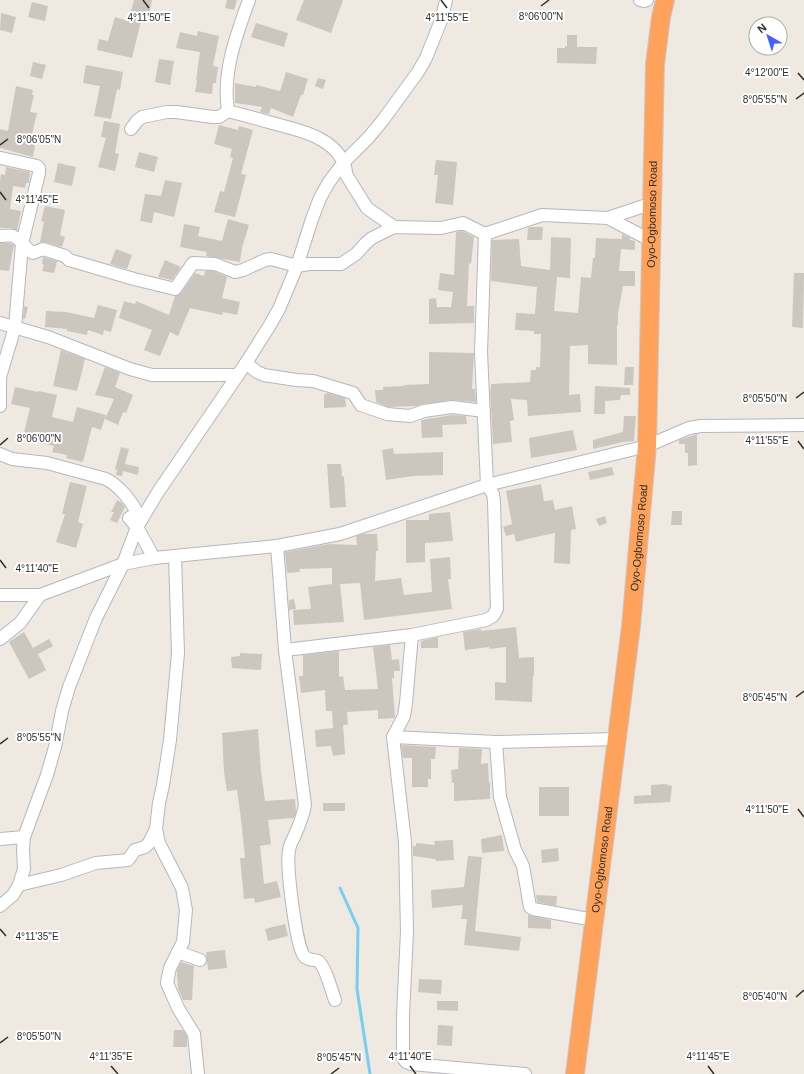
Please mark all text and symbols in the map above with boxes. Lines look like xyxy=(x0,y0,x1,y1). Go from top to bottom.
text: 8°06'00"N xyxy=(519,11,563,22)
text: 4°11'50"E xyxy=(127,12,171,23)
text: 4°11'55"E xyxy=(425,12,469,23)
north arrow xyxy=(748,16,788,56)
text: N xyxy=(755,21,769,35)
text: 4°12'00"E xyxy=(745,67,789,78)
text: 8°05'55"N xyxy=(743,94,787,105)
text: 8°06'05"N xyxy=(17,134,61,145)
street label: Oyo-Ogbomoso Road xyxy=(645,161,659,268)
text: 4°11'45"E xyxy=(15,194,59,205)
text: 8°05'50"N xyxy=(743,393,787,404)
text: 8°06'00"N xyxy=(17,433,61,444)
text: 4°11'55"E xyxy=(745,435,789,446)
street label: Oyo-Ogbomoso Road xyxy=(628,484,650,592)
text: 4°11'40"E xyxy=(15,563,59,574)
text: 8°05'45"N xyxy=(743,692,787,703)
text: 8°05'55"N xyxy=(17,732,61,743)
text: 4°11'50"E xyxy=(745,804,789,815)
street label: Oyo-Ogbomoso Road xyxy=(589,806,614,914)
text: 4°11'35"E xyxy=(15,931,59,942)
text: 8°05'40"N xyxy=(743,991,787,1002)
text: 8°05'50"N xyxy=(17,1031,61,1042)
text: 4°11'35"E xyxy=(89,1051,133,1062)
text: 4°11'40"E xyxy=(388,1051,432,1062)
text: 4°11'45"E xyxy=(686,1051,730,1062)
text: 8°05'45"N xyxy=(317,1052,361,1063)

